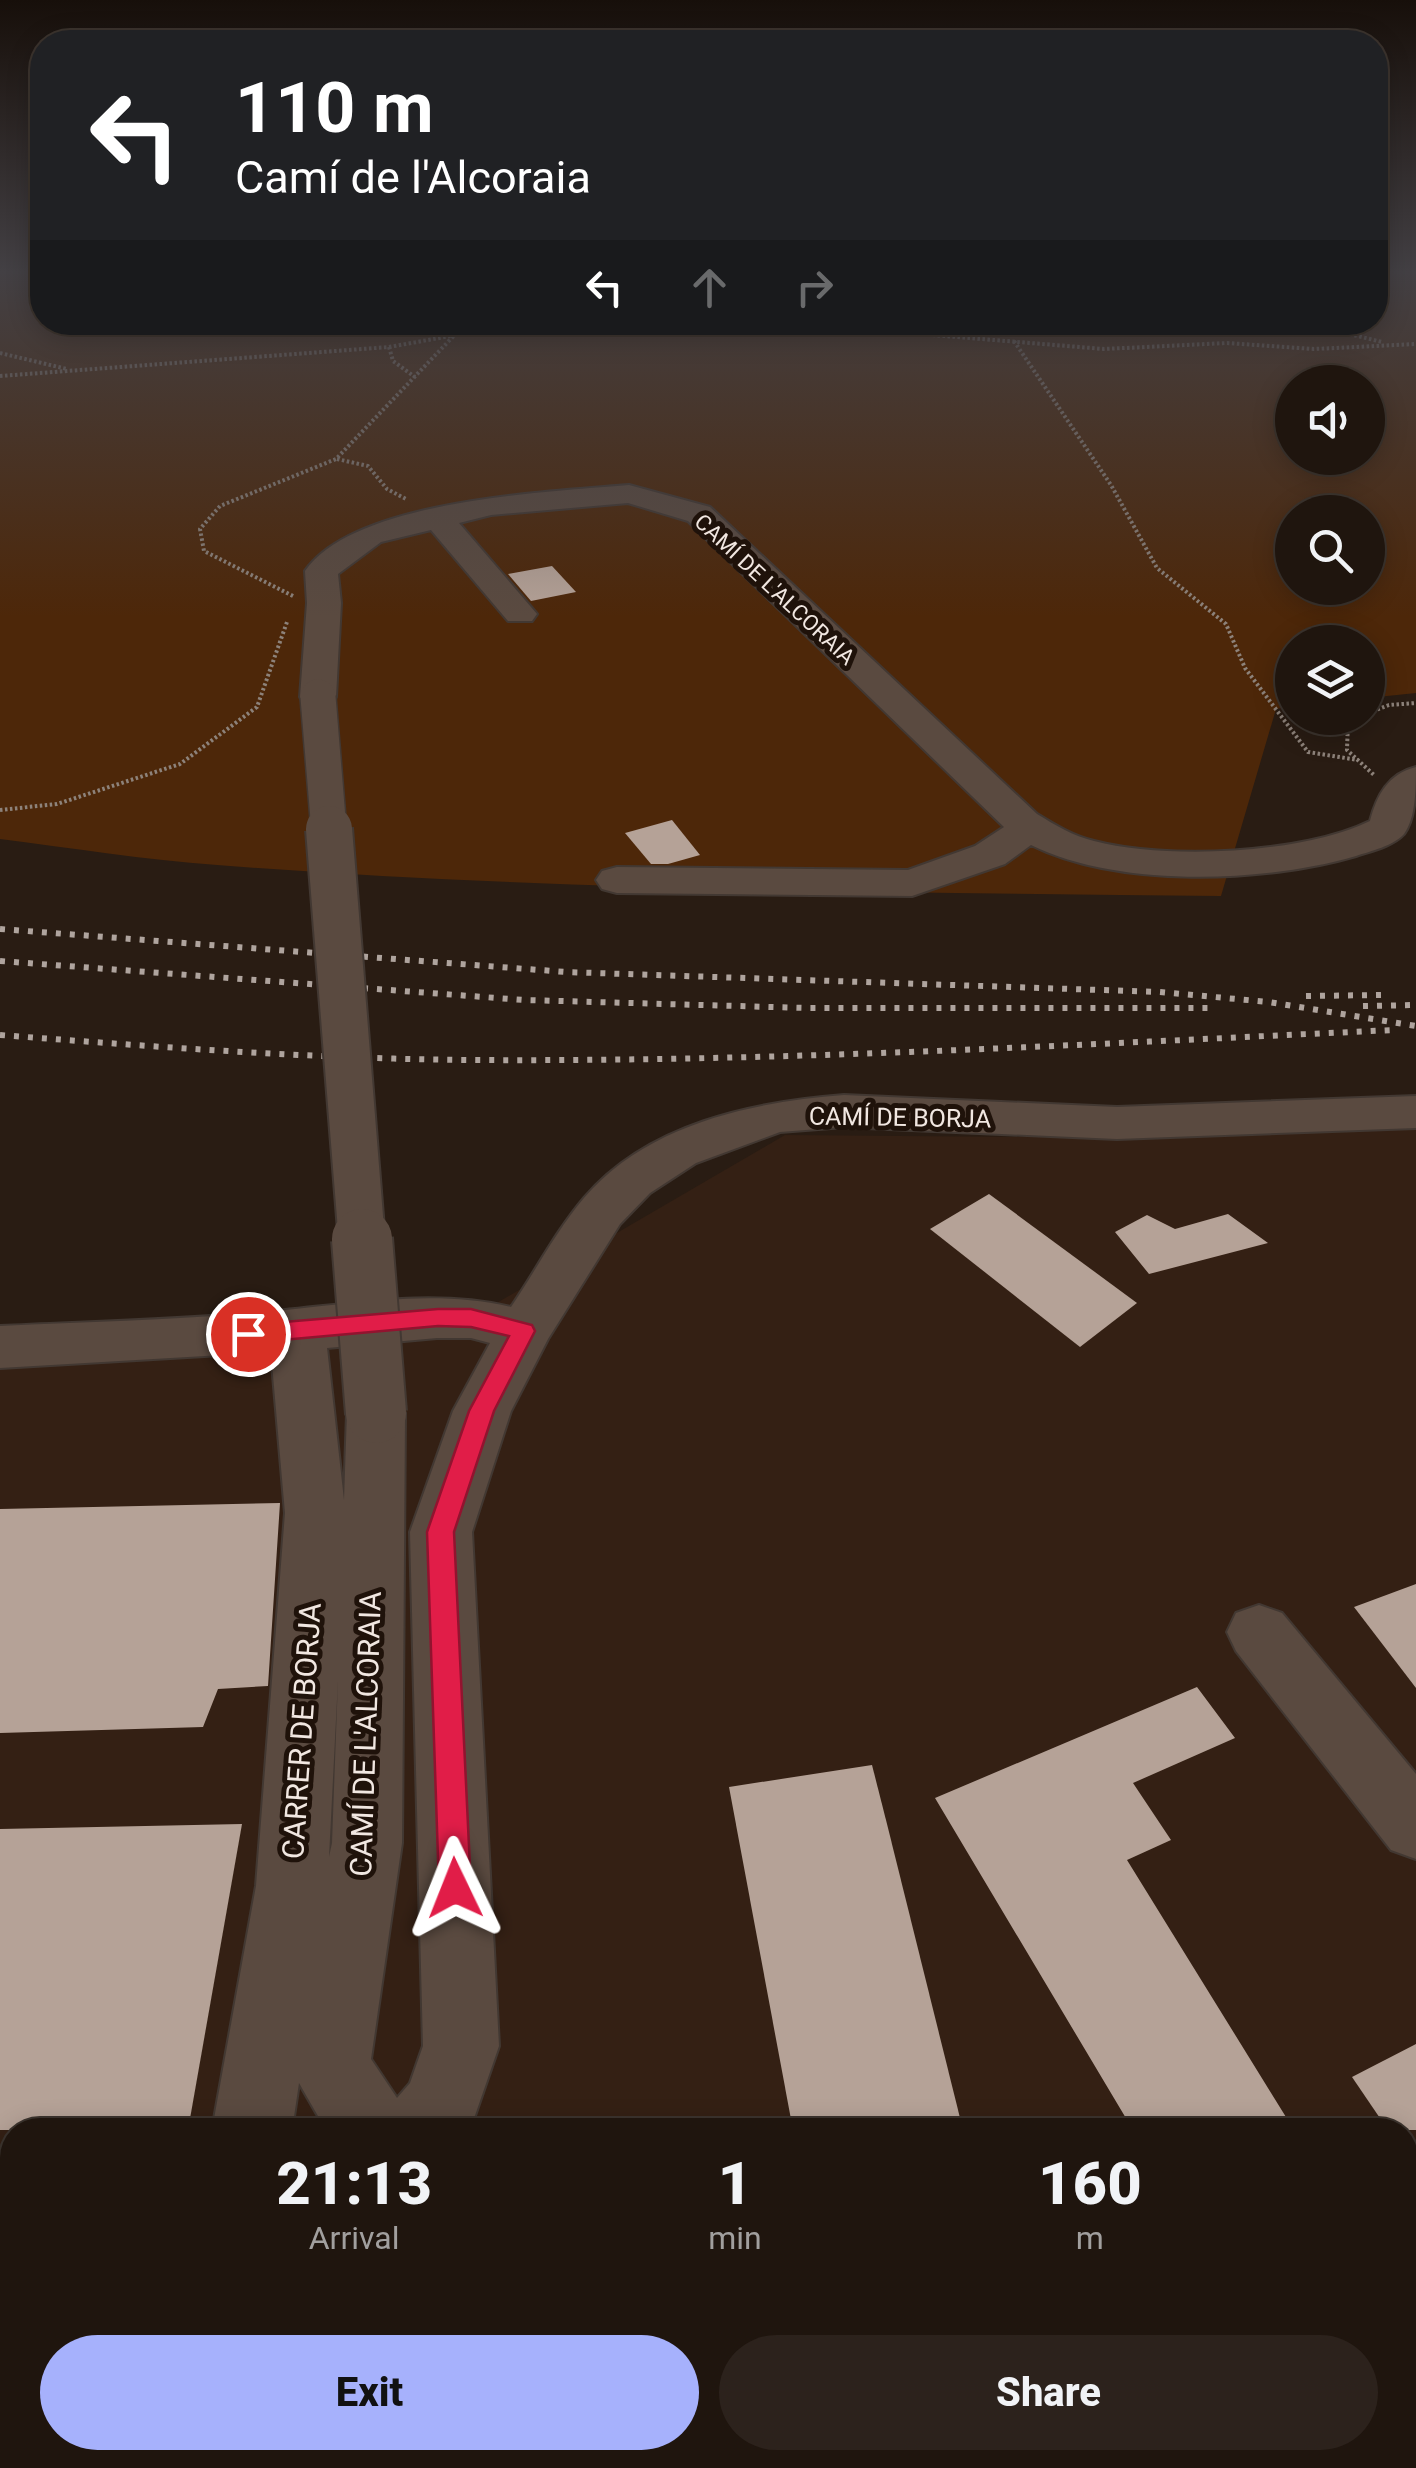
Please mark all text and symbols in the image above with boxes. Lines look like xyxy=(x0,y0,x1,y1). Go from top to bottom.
text: 110 m xyxy=(235,67,434,149)
icon: left xyxy=(70,70,200,200)
text: Camí de l'Alcoraia xyxy=(235,151,591,204)
icon: left xyxy=(577,260,632,315)
icon: ahead xyxy=(682,260,737,315)
icon: right xyxy=(787,260,842,315)
map controls xyxy=(1275,365,1385,735)
button: sound xyxy=(1275,365,1385,475)
button: search xyxy=(1275,495,1385,605)
street label: CAMÍ DE L'ALCORAIA xyxy=(690,509,860,670)
button: layers xyxy=(1275,625,1385,735)
street label: CAMÍ DE BORJA xyxy=(809,1100,991,1134)
pin xyxy=(206,1292,291,1377)
icon: arrive xyxy=(221,1307,276,1362)
street label: CAMÍ DE L'ALCORAIA xyxy=(343,1590,388,1877)
street label: CARRER DE BORJA xyxy=(275,1601,328,1860)
position arrow xyxy=(403,1836,507,1940)
text: 21:13 xyxy=(276,2148,432,2219)
text: 1 xyxy=(718,2148,752,2219)
text: 160 xyxy=(1038,2148,1142,2219)
text: Arrival xyxy=(309,2219,400,2257)
text: min xyxy=(708,2219,762,2257)
text: m xyxy=(1076,2219,1104,2257)
button: Exit xyxy=(40,2335,699,2450)
button: Share xyxy=(719,2335,1378,2450)

